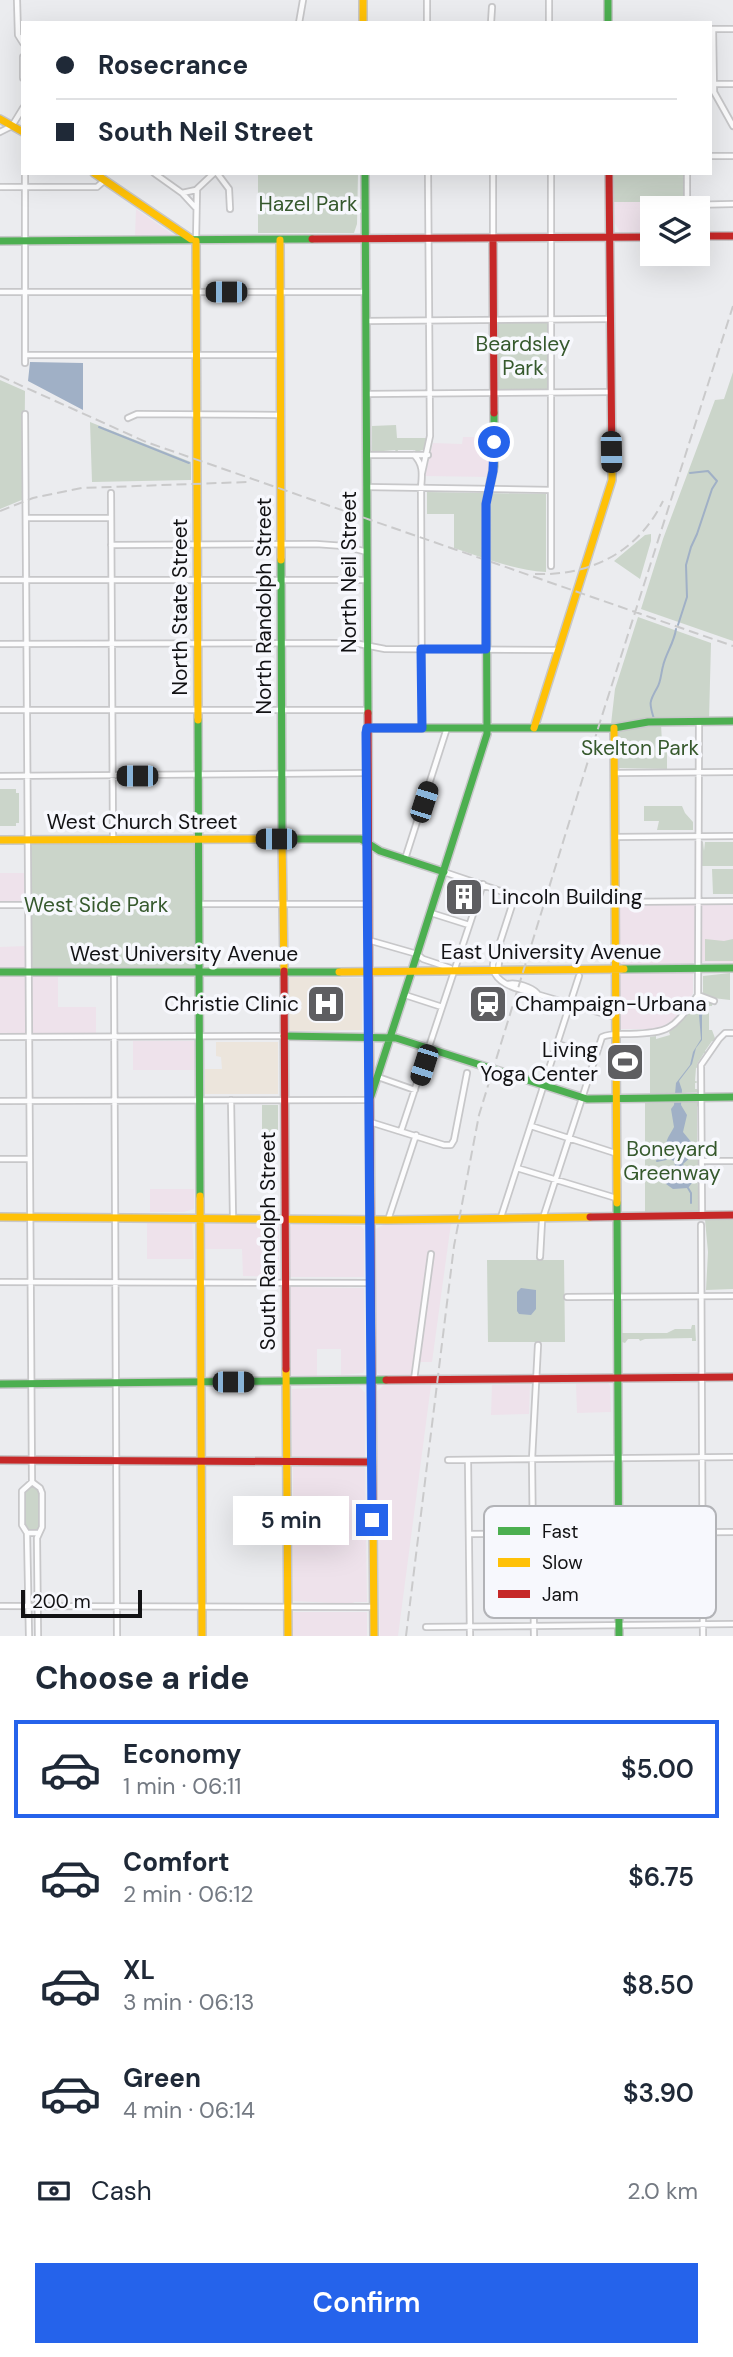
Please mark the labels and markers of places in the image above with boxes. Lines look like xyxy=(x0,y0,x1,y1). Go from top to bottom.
building icon: Lincoln Building xyxy=(443,876,485,918)
place label: Lincoln Building xyxy=(491,883,643,911)
hospital icon: Christie Clinic xyxy=(305,983,347,1025)
station icon: Champaign-Urbana xyxy=(467,983,509,1025)
place label: Christie Clinic xyxy=(164,990,299,1018)
place label: Champaign-Urbana xyxy=(515,990,707,1018)
place label: Living Yoga Center xyxy=(480,1036,598,1088)
sports icon: Living Yoga Center xyxy=(604,1041,646,1083)

